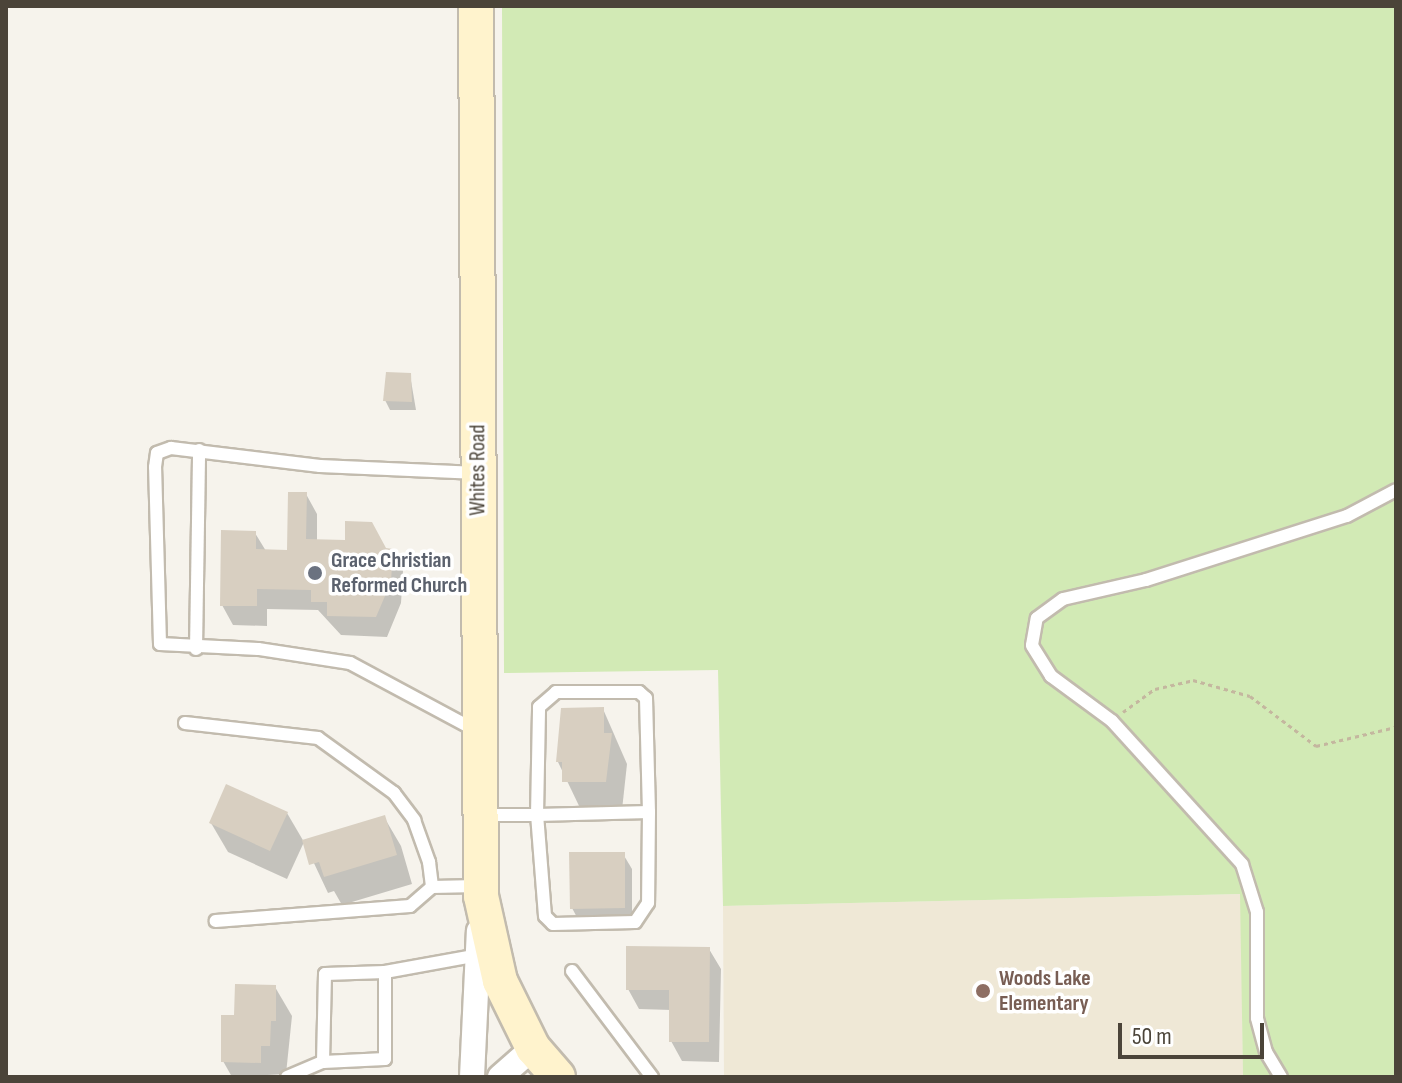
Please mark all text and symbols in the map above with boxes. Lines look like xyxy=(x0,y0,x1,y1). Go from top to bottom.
street label: Whites Road xyxy=(465,424,491,516)
place label: Grace Christian Reformed Church xyxy=(331,547,467,598)
marker: Grace Christian Reformed Church xyxy=(306,564,324,582)
place label: Woods Lake Elementary xyxy=(999,965,1091,1016)
marker: Woods Lake Elementary xyxy=(974,982,992,1000)
scale bar xyxy=(1122,1007,1268,1057)
text: 50 m xyxy=(1132,1022,1172,1051)

